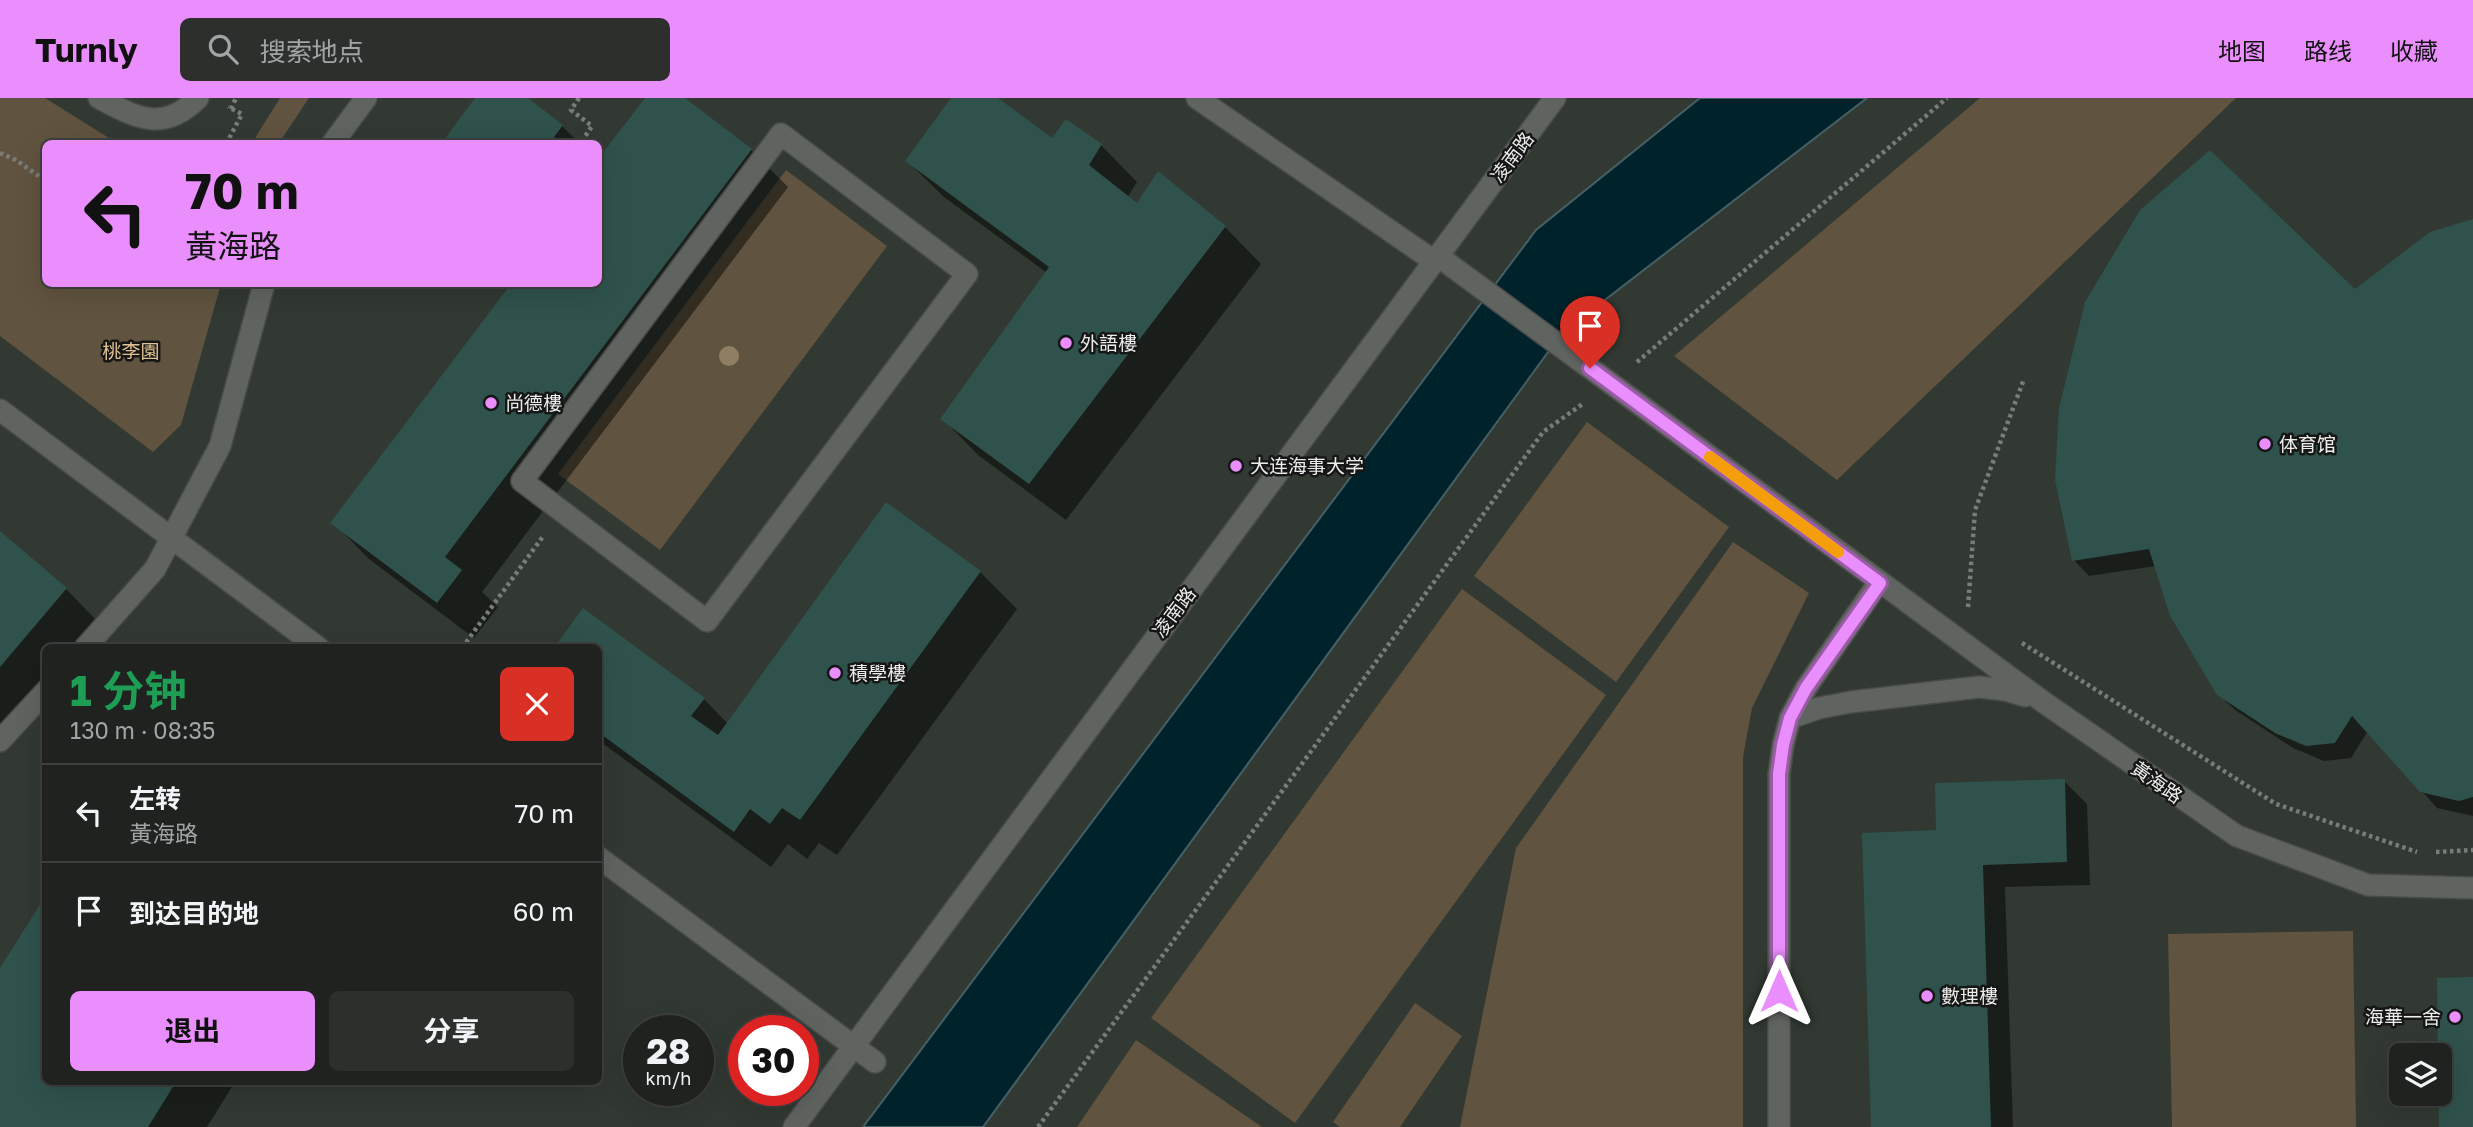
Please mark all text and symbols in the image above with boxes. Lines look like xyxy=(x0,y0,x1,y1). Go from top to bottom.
search box xyxy=(180,18,670,81)
text: Turnly xyxy=(35,30,138,69)
icon: search xyxy=(204,30,242,68)
text: 搜索地点 xyxy=(260,36,364,67)
text: 地图 xyxy=(2218,36,2266,65)
text: 路线 xyxy=(2304,36,2352,65)
text: 收藏 xyxy=(2390,36,2438,65)
street label: 凌南路 xyxy=(1485,127,1538,186)
text: 70 m xyxy=(185,161,299,220)
icon: left xyxy=(70,168,161,259)
text: 黃海路 xyxy=(185,227,281,265)
pin xyxy=(1560,296,1620,368)
icon: arrive xyxy=(1571,307,1609,345)
place label: 外語樓 xyxy=(1080,331,1137,354)
marker: 外語樓 xyxy=(1058,335,1074,351)
park label: 桃李園 xyxy=(102,339,160,362)
place label: 尚德樓 xyxy=(505,391,562,414)
marker: 尚德樓 xyxy=(483,395,499,411)
place label: 体育馆 xyxy=(2279,432,2336,455)
marker: 体育馆 xyxy=(2257,436,2273,452)
place label: 大连海事大学 xyxy=(1250,454,1364,477)
marker: 大连海事大学 xyxy=(1228,458,1244,474)
street label: 凌南路 xyxy=(1147,582,1200,641)
place label: 積學樓 xyxy=(849,661,906,684)
text: 1 分钟 xyxy=(70,665,186,715)
marker: 積學樓 xyxy=(827,665,843,681)
button: close xyxy=(500,667,574,741)
text: 130 m · 08:35 xyxy=(70,716,215,744)
street label: 黃海路 xyxy=(2127,756,2187,807)
text: 左转 xyxy=(129,783,181,814)
icon: left xyxy=(70,794,108,832)
text: 70 m xyxy=(515,798,574,829)
text: 黃海路 xyxy=(129,819,198,847)
icon: arrive xyxy=(70,892,108,930)
text: 60 m xyxy=(513,896,574,927)
text: 到达目的地 xyxy=(129,898,259,929)
position arrow xyxy=(1742,954,1816,1028)
place label: 數理樓 xyxy=(1941,984,1998,1007)
marker: 數理樓 xyxy=(1919,988,1935,1004)
button: 退出 xyxy=(70,991,315,1071)
button: 分享 xyxy=(329,991,574,1071)
place label: 海華一舍 xyxy=(2365,1005,2441,1028)
marker: 海華一舍 xyxy=(2447,1009,2463,1025)
speed limit sign: 30 xyxy=(728,1015,819,1106)
text: 28 xyxy=(647,1030,690,1072)
map controls xyxy=(2389,1043,2452,1106)
button: layers xyxy=(2389,1043,2452,1106)
text: km/h xyxy=(646,1067,691,1089)

